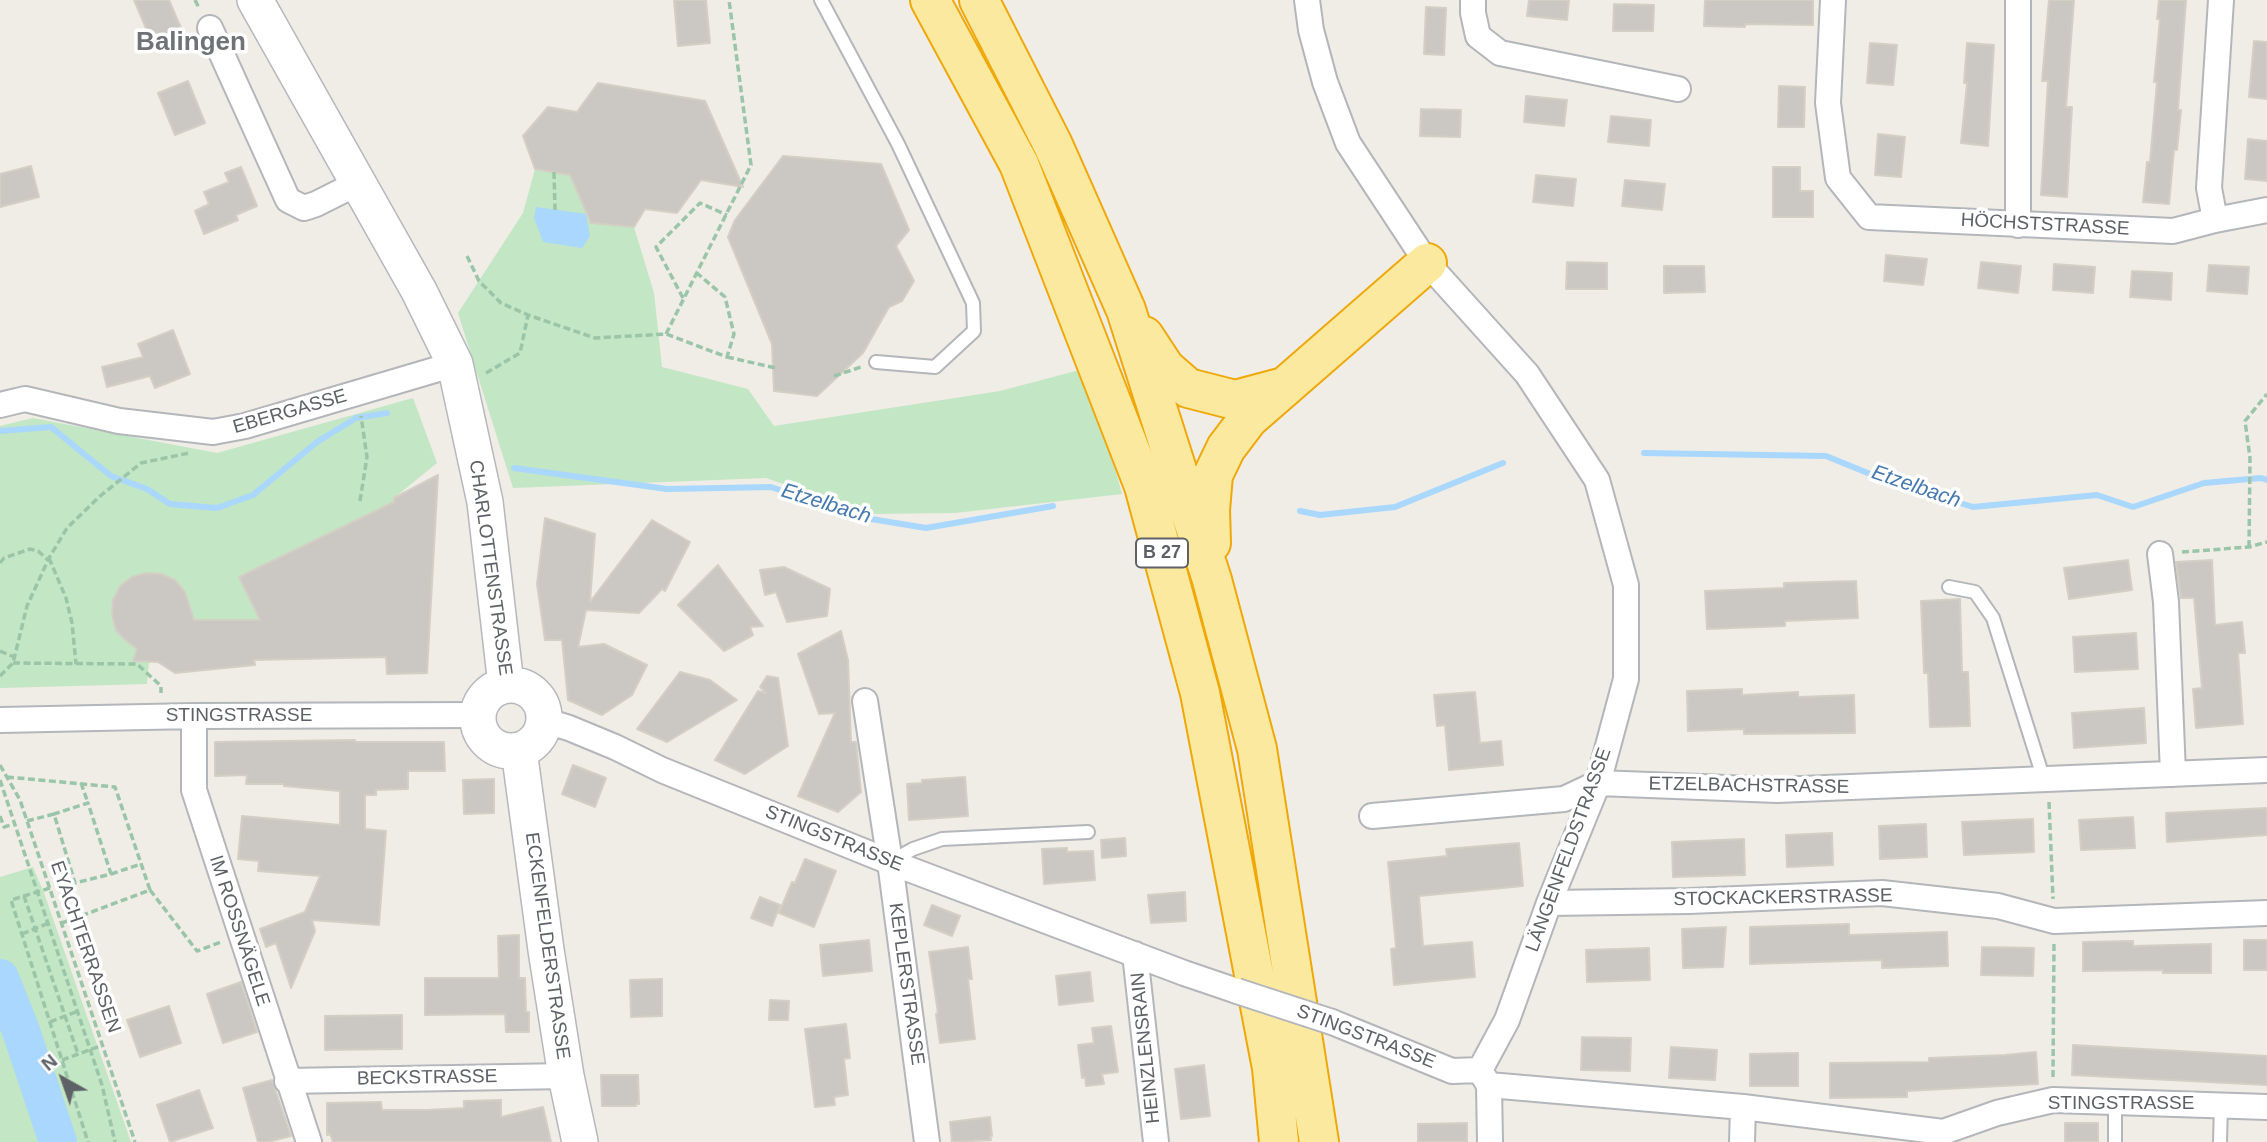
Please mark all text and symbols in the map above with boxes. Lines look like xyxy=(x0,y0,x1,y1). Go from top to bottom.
district label: Balingen xyxy=(136,27,246,59)
street label: HÖCHSTSTRASSE xyxy=(1960,209,2130,241)
street label: EBERGASSE xyxy=(231,385,349,439)
street label: CHARLOTTENSTRASSE xyxy=(464,459,516,677)
water label: Etzelbach xyxy=(1868,460,1964,514)
water label: Etzelbach xyxy=(778,478,874,530)
road number: B 27 xyxy=(1136,538,1188,568)
street label: STINGSTRASSE xyxy=(166,705,312,727)
street label: LÄNGENFELDSTRASSE xyxy=(1521,745,1617,955)
street label: ETZELBACHSTRASSE xyxy=(1649,773,1849,799)
street label: STINGSTRASSE xyxy=(762,801,906,877)
street label: ECKENFELDERSTRASSE xyxy=(520,831,574,1061)
street label: IM ROSSNÄGELE xyxy=(204,853,274,1009)
street label: EYACHTERRASSEN xyxy=(45,858,125,1036)
street label: STOCKACKERSTRASSE xyxy=(1673,885,1893,911)
street label: KEPLERSTRASSE xyxy=(883,901,929,1067)
street label: HEINZLENSRAIN xyxy=(1127,971,1165,1125)
street label: STINGSTRASSE xyxy=(1293,1000,1439,1074)
north arrow xyxy=(28,1044,98,1114)
text: N xyxy=(37,1050,61,1075)
street label: BECKSTRASSE xyxy=(357,1065,497,1091)
street label: STINGSTRASSE xyxy=(2048,1093,2194,1115)

